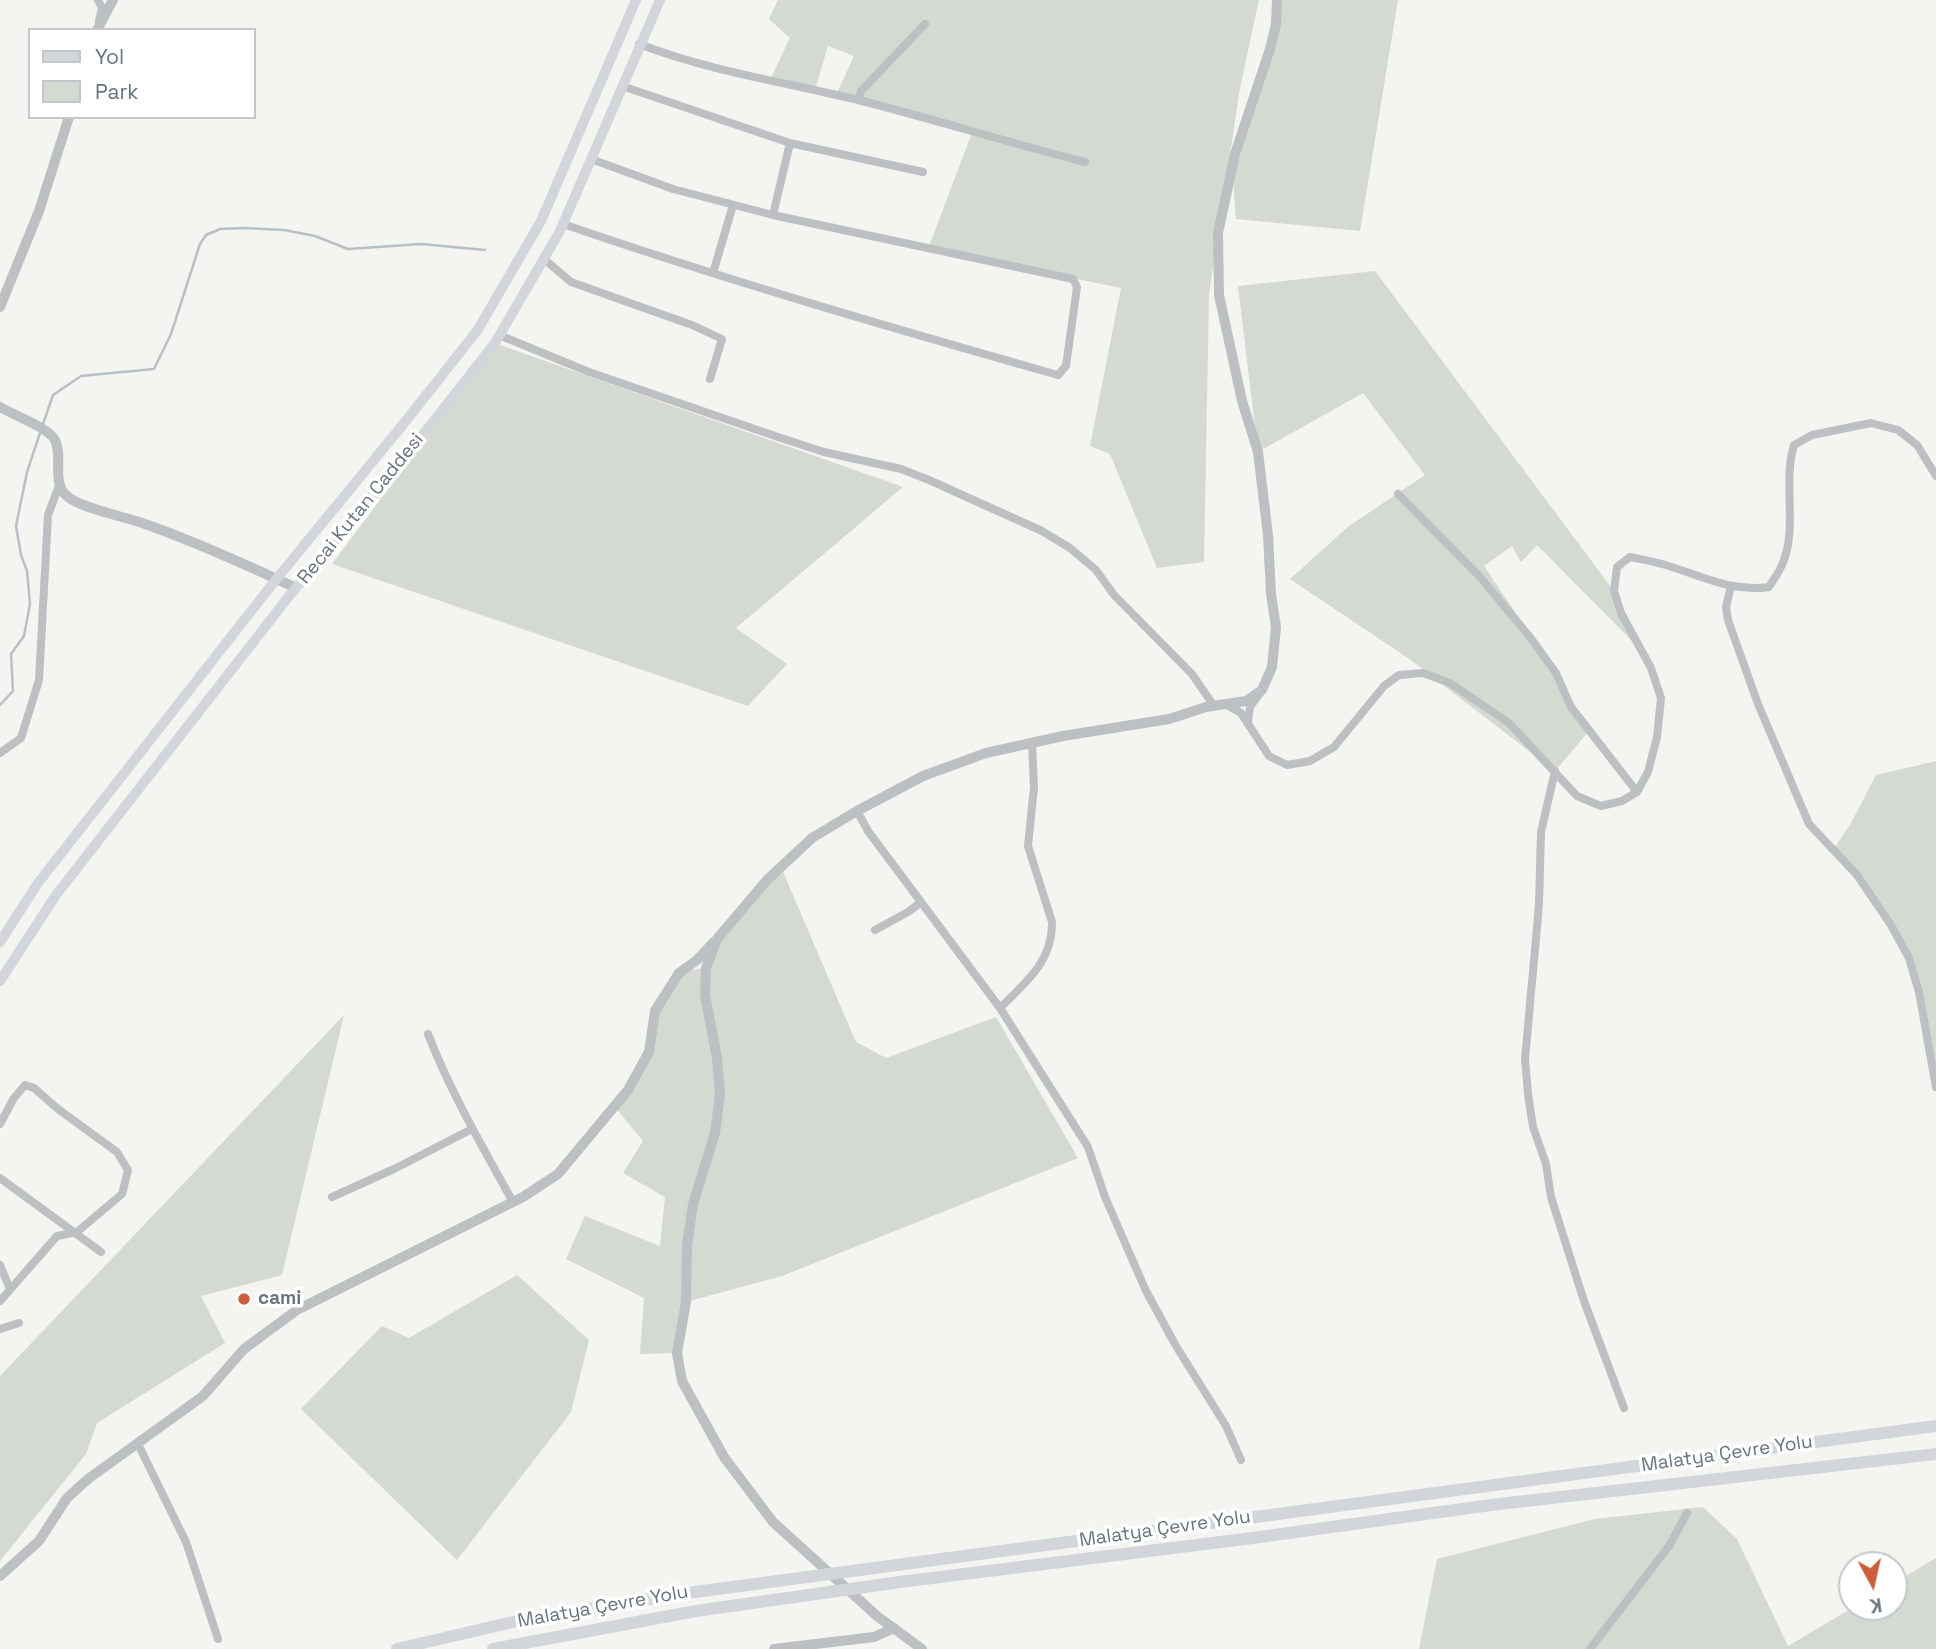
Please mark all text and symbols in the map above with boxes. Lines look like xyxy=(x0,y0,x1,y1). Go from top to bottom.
legend xyxy=(28,28,256,119)
text: Yol xyxy=(95,43,124,70)
text: Park xyxy=(95,78,139,105)
street label: Recai Kutan Caddesi xyxy=(293,429,429,589)
place label: cami xyxy=(258,1288,301,1310)
marker: cami xyxy=(236,1291,252,1307)
street label: Malatya Çevre Yolu xyxy=(1640,1431,1814,1477)
street label: Malatya Çevre Yolu xyxy=(1078,1506,1252,1552)
north arrow xyxy=(1838,1551,1908,1621)
street label: Malatya Çevre Yolu xyxy=(516,1581,690,1633)
text: K xyxy=(1868,1592,1883,1619)

